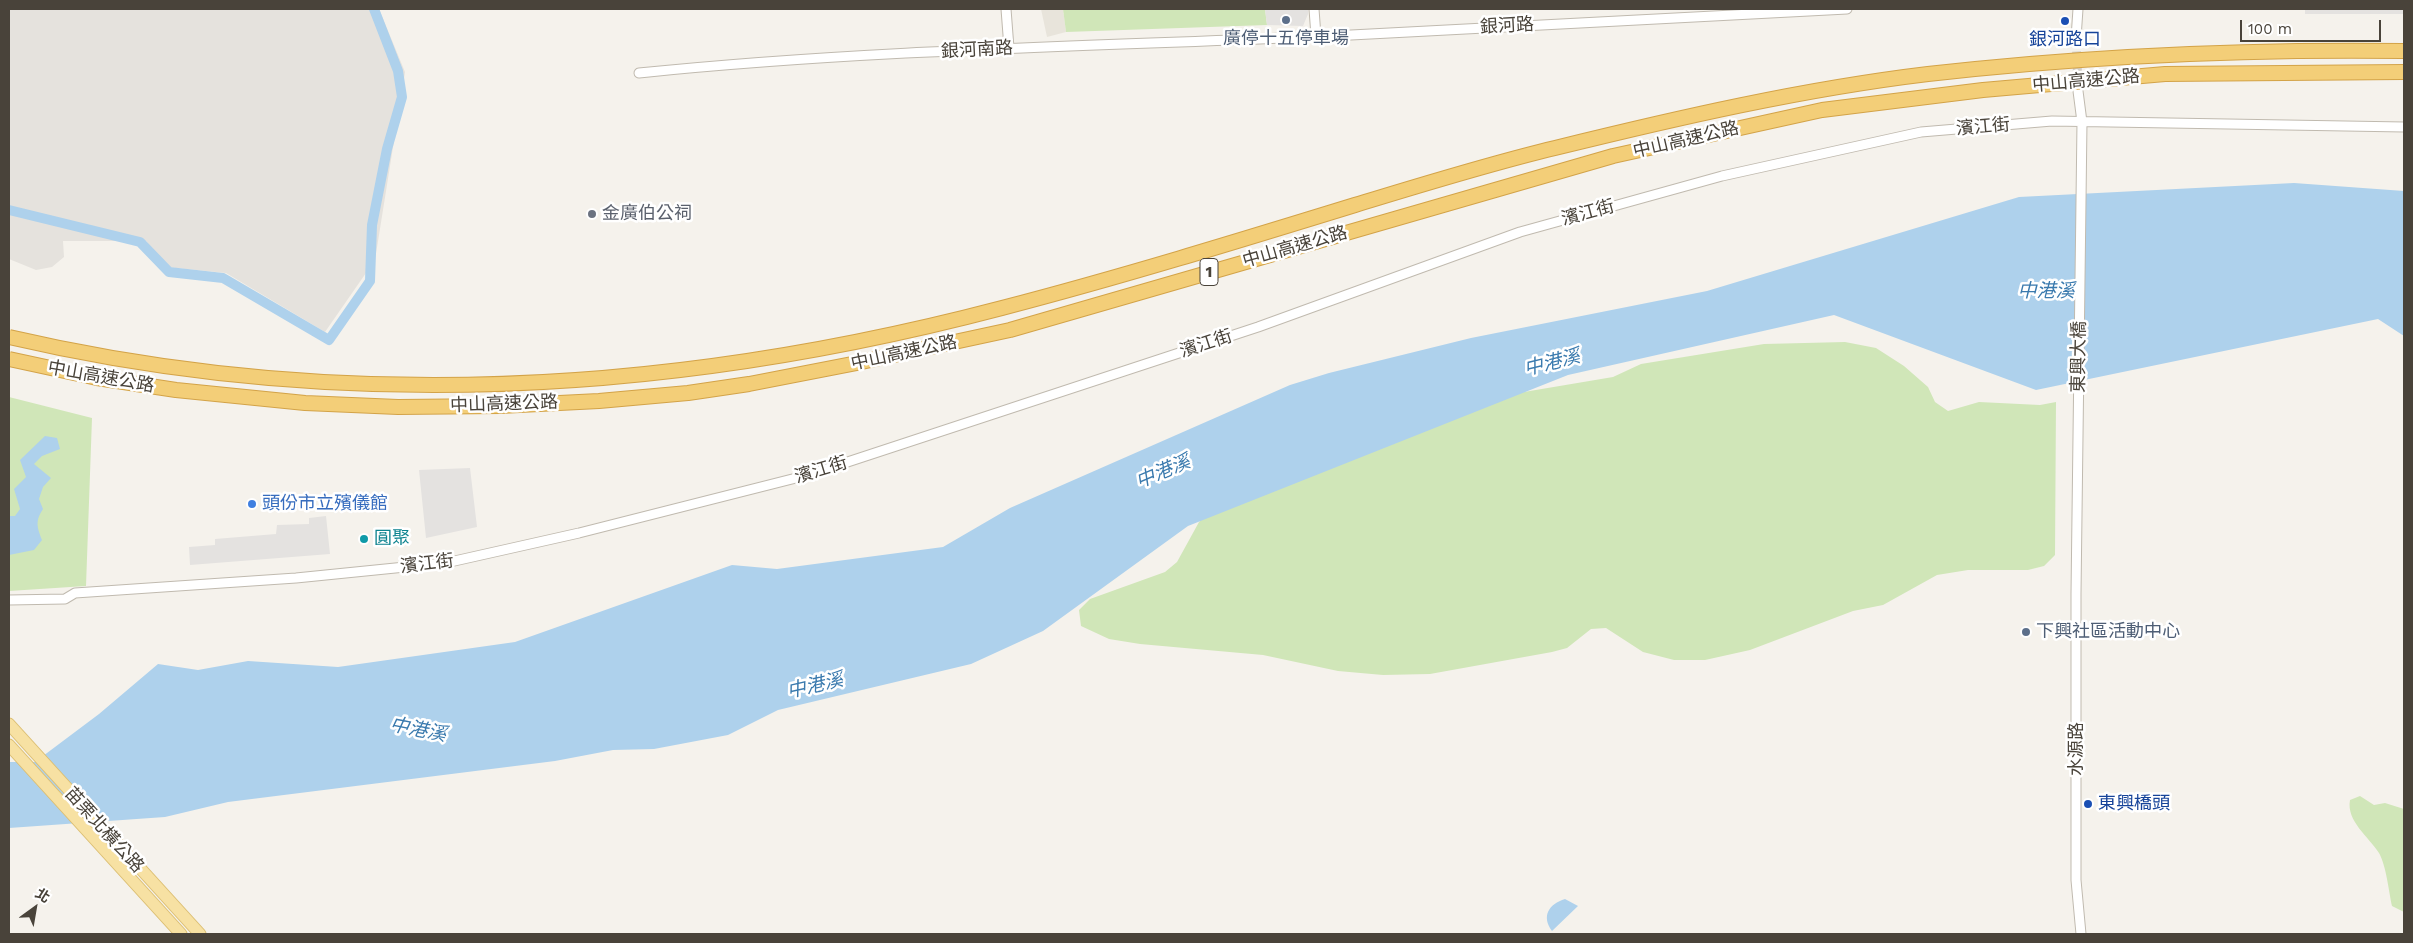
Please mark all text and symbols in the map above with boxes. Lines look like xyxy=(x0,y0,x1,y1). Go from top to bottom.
scale bar xyxy=(2243,10,2384,42)
marker: 廣停十五停車場 xyxy=(1280,14,1292,26)
street label: 銀河路 xyxy=(1479,14,1535,38)
marker: 銀河路口 xyxy=(2059,15,2071,27)
text: 100 m xyxy=(2248,20,2292,38)
place label: 廣停十五停車場 xyxy=(1223,28,1349,50)
place label: 銀河路口 xyxy=(2029,29,2101,51)
street label: 銀河南路 xyxy=(940,37,1014,63)
street label: 中山高速公路 xyxy=(2031,66,2141,96)
street label: 濱江街 xyxy=(1955,114,2011,140)
street label: 中山高速公路 xyxy=(1631,117,1741,163)
street label: 濱江街 xyxy=(1559,196,1617,230)
place label: 金廣伯公祠 xyxy=(602,203,692,225)
marker: 金廣伯公祠 xyxy=(586,208,598,220)
street label: 中山高速公路 xyxy=(1240,222,1350,272)
road number: 1 xyxy=(1200,258,1218,286)
water label: 中港溪 xyxy=(2018,280,2074,302)
street label: 東興大橋 xyxy=(2068,321,2090,393)
street label: 濱江街 xyxy=(1177,325,1235,363)
street label: 中山高速公路 xyxy=(849,331,959,375)
water label: 中港溪 xyxy=(1522,345,1582,381)
street label: 中山高速公路 xyxy=(46,357,156,397)
street label: 中山高速公路 xyxy=(450,391,558,417)
water label: 中港溪 xyxy=(1132,450,1194,494)
street label: 濱江街 xyxy=(792,452,850,488)
place label: 頭份市立殯儀館 xyxy=(262,493,388,515)
marker: 頭份市立殯儀館 xyxy=(246,498,258,510)
place label: 圓聚 xyxy=(374,528,410,550)
marker: 圓聚 xyxy=(358,533,370,545)
street label: 濱江街 xyxy=(399,550,455,578)
place label: 下興社區活動中心 xyxy=(2036,621,2180,643)
marker: 下興社區活動中心 xyxy=(2020,626,2032,638)
water label: 中港溪 xyxy=(785,668,845,704)
water label: 中港溪 xyxy=(388,713,448,747)
street label: 水源路 xyxy=(2066,722,2088,776)
street label: 苗栗北橫公路 xyxy=(60,783,148,877)
place label: 東興橋頭 xyxy=(2098,793,2170,815)
marker: 東興橋頭 xyxy=(2082,798,2094,810)
north arrow xyxy=(10,883,60,933)
text: 北 xyxy=(33,885,53,906)

